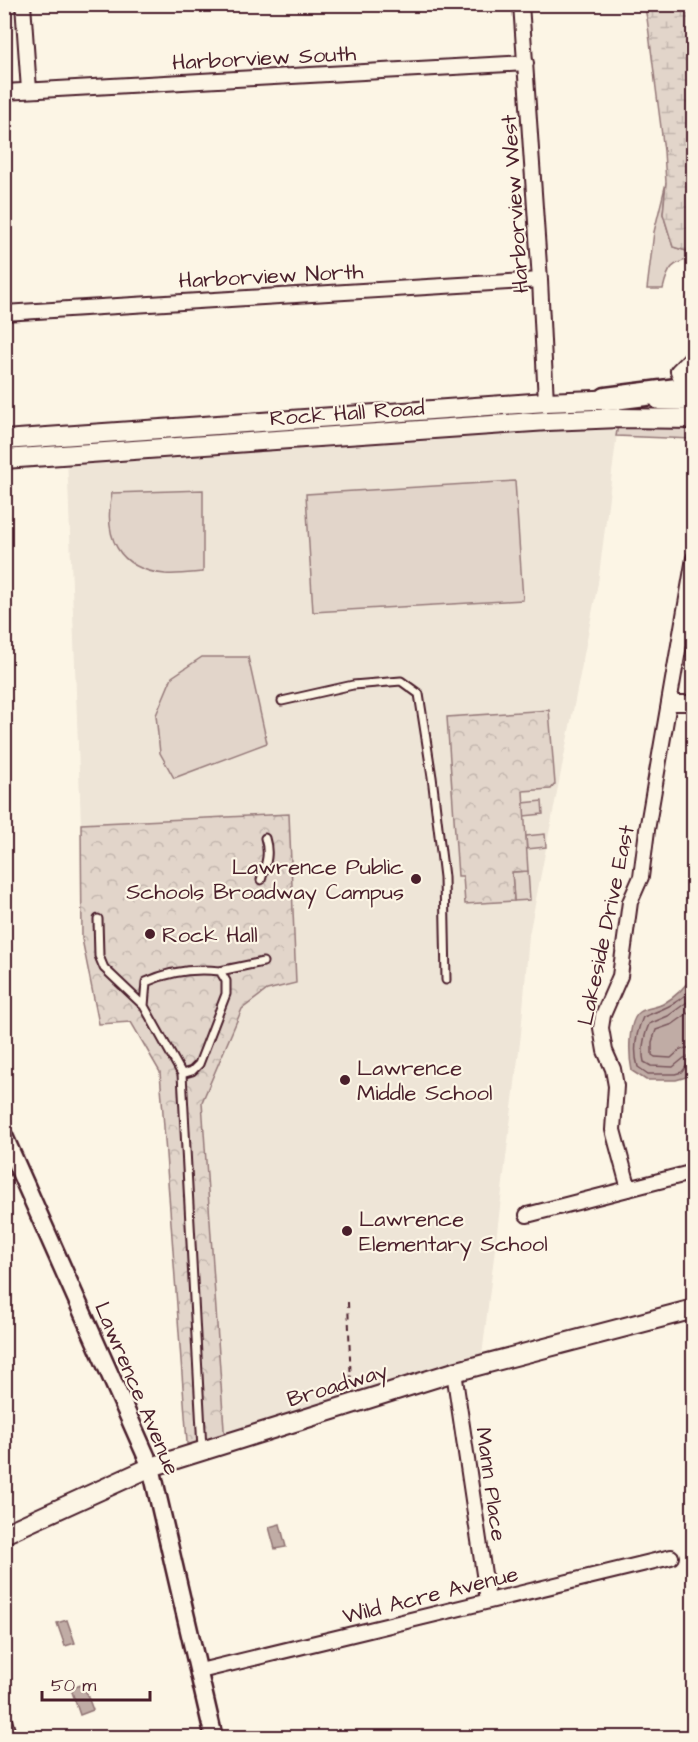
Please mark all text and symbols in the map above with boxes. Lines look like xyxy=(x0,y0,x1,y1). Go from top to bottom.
street label: Harborview South xyxy=(171,38,357,79)
street label: Harborview West xyxy=(494,113,537,294)
street label: Harborview North xyxy=(178,256,364,297)
street label: Rock Hall Road xyxy=(269,393,426,434)
street label: Lakeside Drive East xyxy=(570,822,643,1028)
place label: Lawrence Public Schools Broadway Campus xyxy=(126,852,404,909)
marker: Lawrence Public Schools Broadway Campus xyxy=(409,872,423,886)
place label: Rock Hall xyxy=(162,920,258,951)
marker: Rock Hall xyxy=(143,927,157,941)
place label: Lawrence Middle School xyxy=(357,1053,492,1109)
marker: Lawrence Middle School xyxy=(338,1073,352,1087)
place label: Lawrence Elementary School xyxy=(359,1204,548,1261)
marker: Lawrence Elementary School xyxy=(340,1224,354,1238)
street label: Lawrence Avenue xyxy=(86,1297,187,1480)
street label: Broadway xyxy=(283,1355,392,1416)
street label: Mann Place xyxy=(467,1425,514,1543)
street label: Wild Acre Avenue xyxy=(339,1559,521,1632)
scale bar xyxy=(42,1664,150,1702)
text: 50 m xyxy=(51,1673,96,1698)

